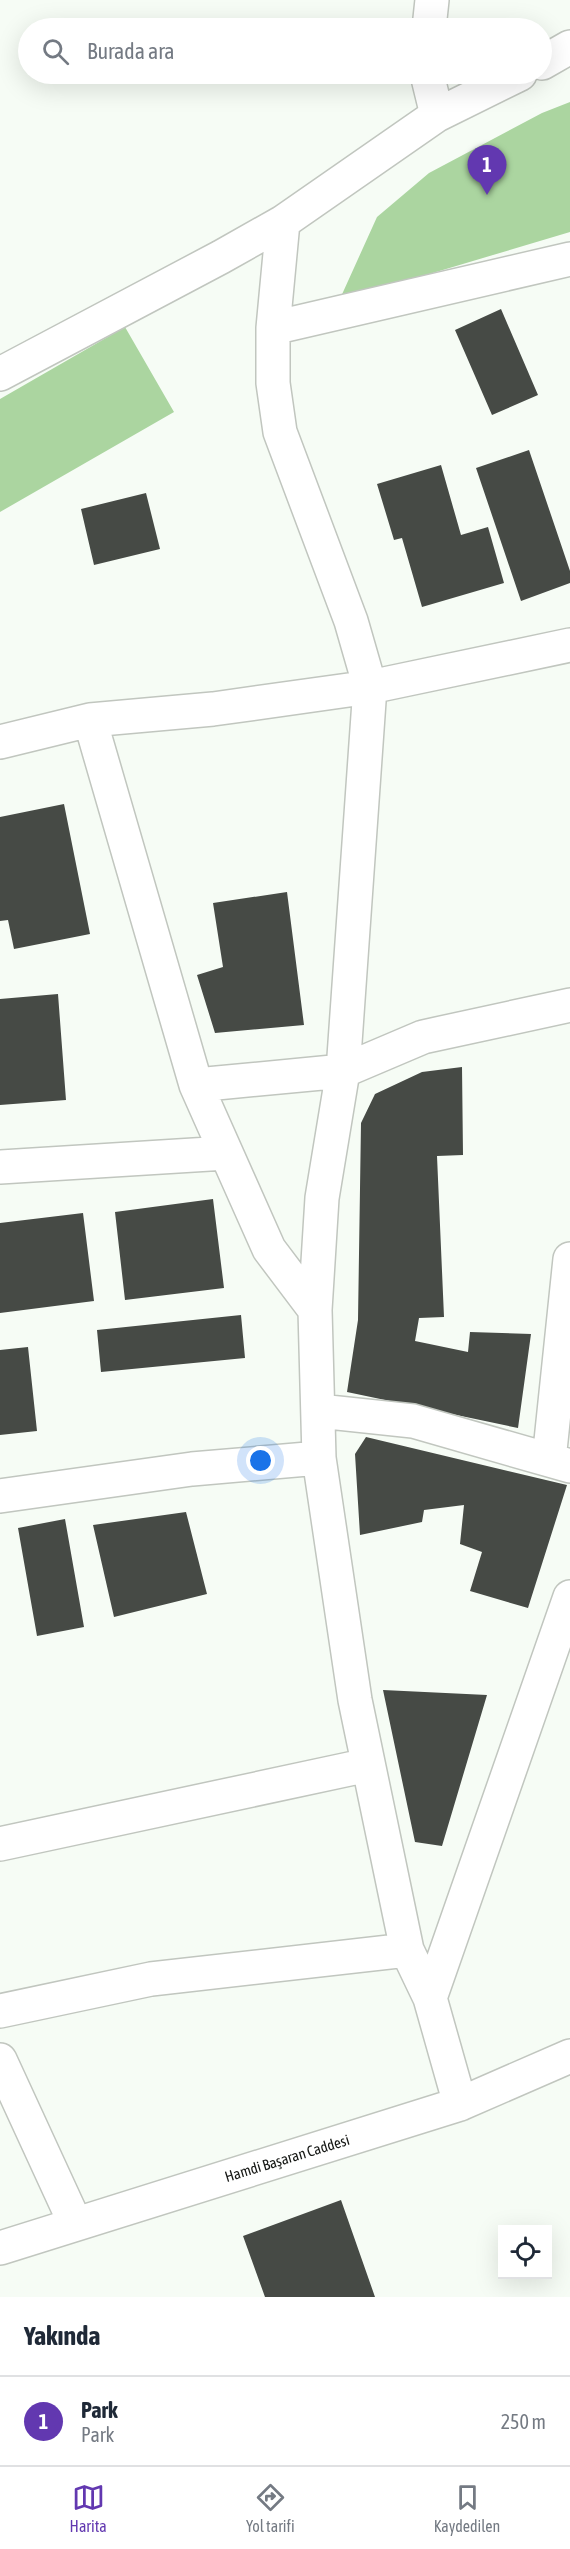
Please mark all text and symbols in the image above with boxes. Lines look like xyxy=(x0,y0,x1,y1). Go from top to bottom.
search box xyxy=(18,18,552,84)
icon: search xyxy=(39,35,72,68)
text: Burada ara xyxy=(87,38,175,64)
pin: 1 xyxy=(468,146,506,195)
your location xyxy=(246,1446,275,1475)
street label: Hamdi Başaran Caddesi xyxy=(223,2131,351,2185)
map controls xyxy=(498,2225,552,2279)
button: locate xyxy=(498,2225,552,2279)
text: Yakında xyxy=(24,2321,100,2351)
text: Park xyxy=(81,2397,118,2423)
text: 1 xyxy=(39,2410,48,2433)
text: 250 m xyxy=(501,2410,546,2433)
text: Park xyxy=(81,2423,114,2446)
tab: Harita xyxy=(70,2481,107,2535)
tab: Yol tarifi xyxy=(246,2481,295,2535)
tab: Kaydedilen xyxy=(434,2481,500,2535)

